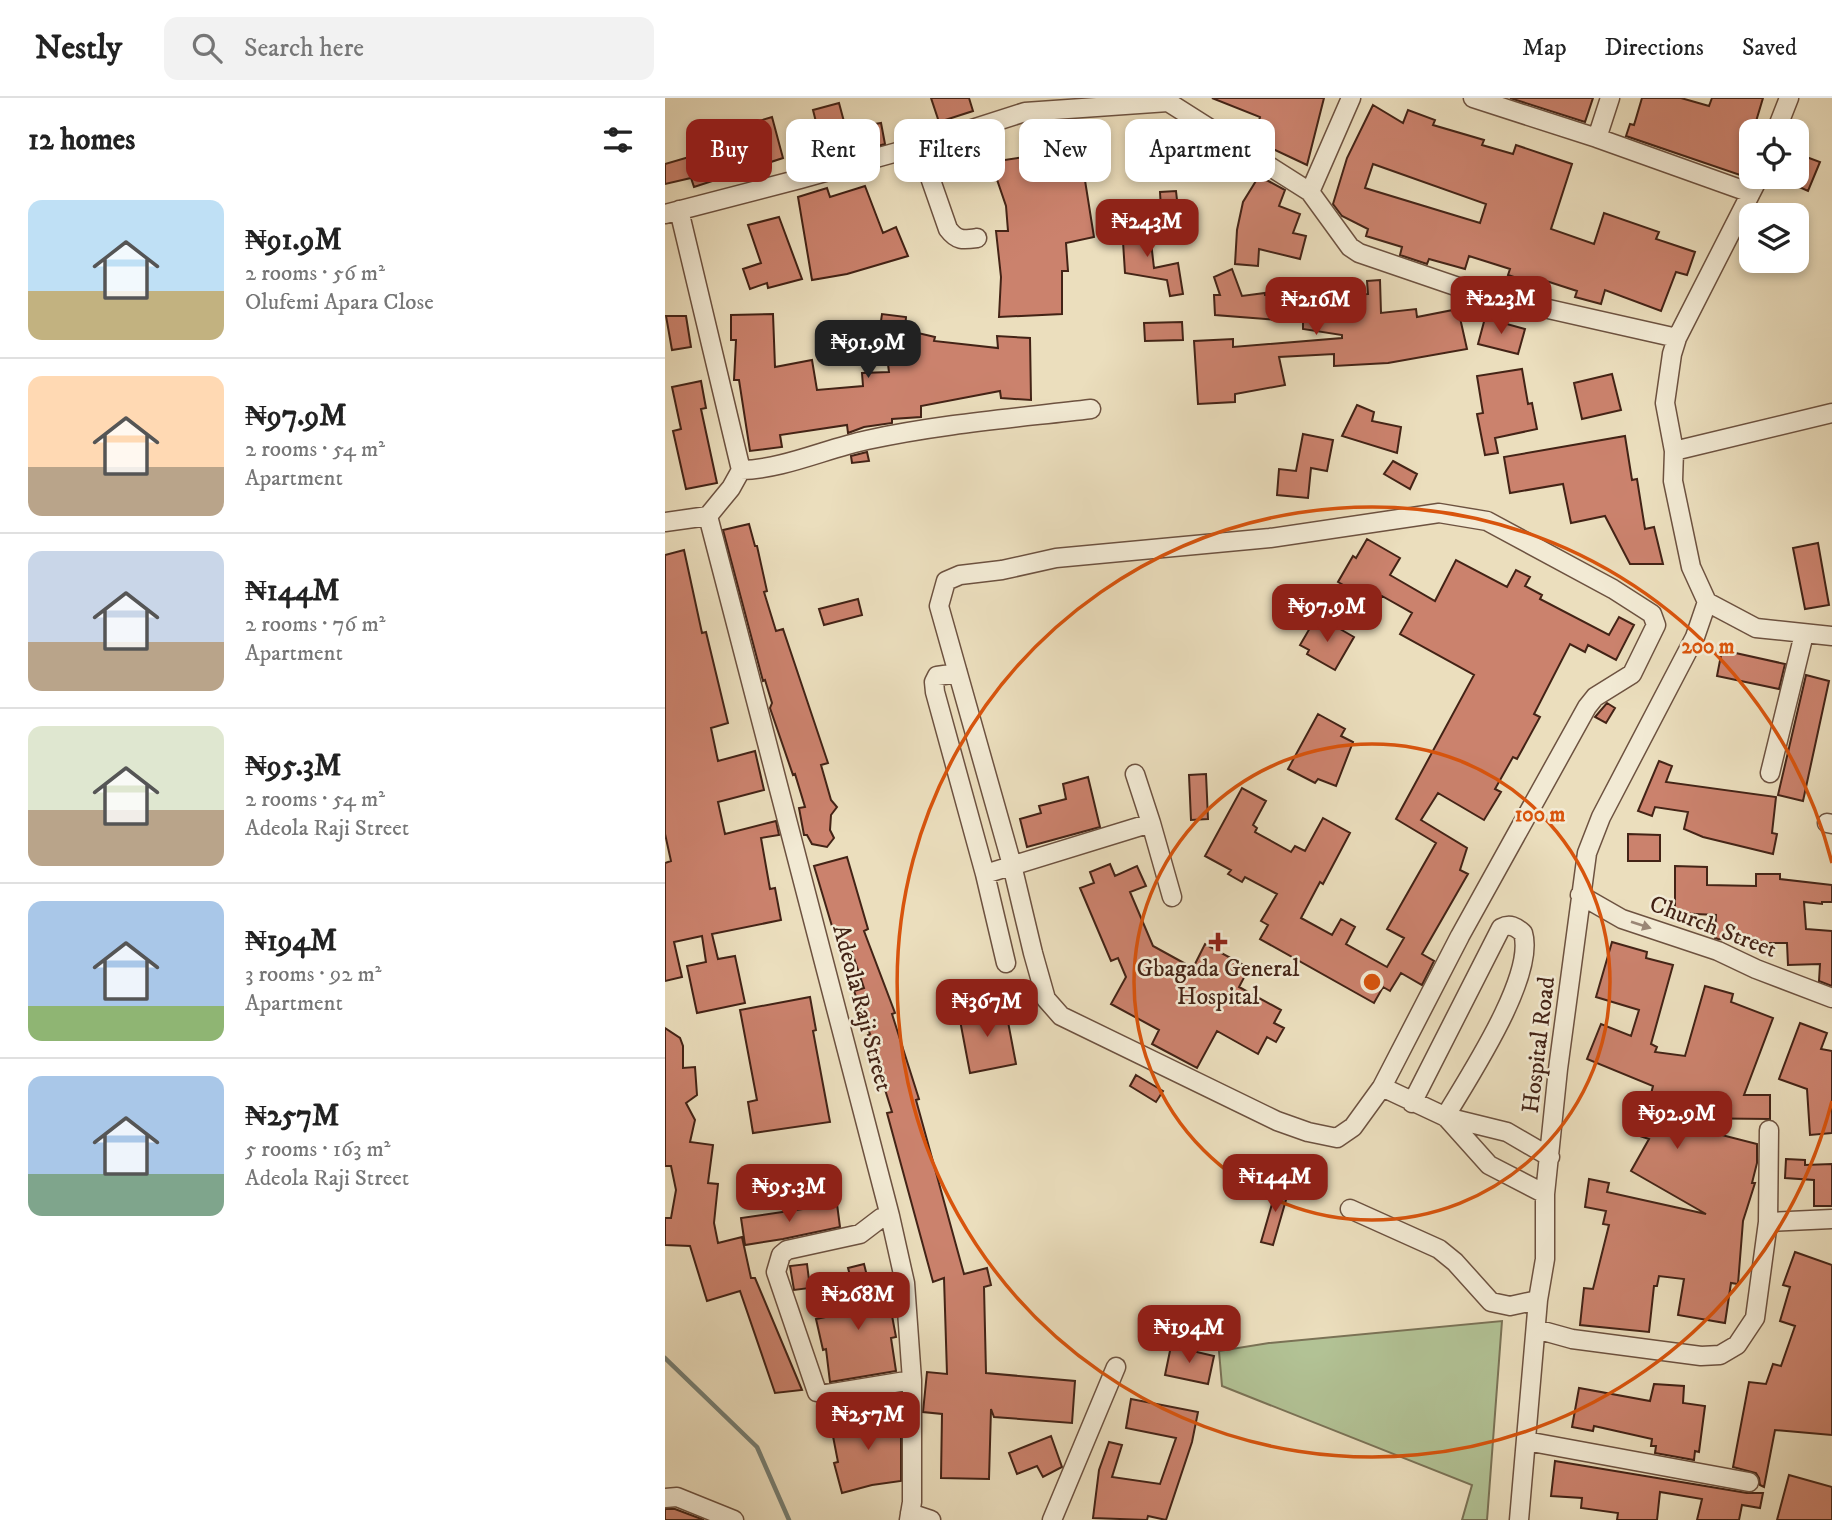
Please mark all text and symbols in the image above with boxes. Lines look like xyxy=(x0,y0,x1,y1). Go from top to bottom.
search box xyxy=(164,17,654,80)
text: Nestly xyxy=(35,28,122,69)
icon: search xyxy=(188,29,226,67)
text: Search here xyxy=(244,32,364,65)
text: Map xyxy=(1522,33,1567,63)
text: Directions xyxy=(1605,33,1704,63)
text: Saved xyxy=(1742,33,1797,63)
chip: Buy xyxy=(686,119,772,182)
chip: Rent xyxy=(786,119,880,182)
chip: Filters xyxy=(894,119,1005,182)
chip: New xyxy=(1019,119,1111,182)
chip: Apartment xyxy=(1125,119,1275,182)
map controls xyxy=(1739,119,1809,273)
button: locate xyxy=(1739,119,1809,189)
icon: filters xyxy=(599,121,637,159)
text: 12 homes xyxy=(28,122,135,159)
pin: ₦243M xyxy=(1098,200,1196,259)
button: layers xyxy=(1739,203,1809,273)
text: ₦243M xyxy=(1112,207,1182,236)
text: ₦91.9M xyxy=(245,222,342,259)
icon: home xyxy=(84,228,168,312)
text: 2 rooms · 56 m² xyxy=(245,259,385,288)
pin: ₦223M xyxy=(1452,276,1550,336)
pin: ₦216M xyxy=(1267,278,1365,337)
text: ₦223M xyxy=(1467,284,1535,313)
text: ₦216M xyxy=(1281,285,1351,314)
text: Olufemi Apara Close xyxy=(245,288,434,317)
pin: ₦91.9M xyxy=(811,320,925,380)
text: ₦91.9M xyxy=(831,328,905,357)
text: ₦97.9M xyxy=(245,398,347,435)
icon: home xyxy=(84,404,168,488)
text: 2 rooms · 54 m² xyxy=(245,435,385,464)
text: Apartment xyxy=(245,464,343,493)
text: ₦144M xyxy=(245,573,340,610)
icon: home xyxy=(84,579,168,663)
pin: ₦97.9M xyxy=(1270,584,1384,644)
text: ₦97.9M xyxy=(1288,592,1366,621)
text: 2 rooms · 76 m² xyxy=(245,610,385,639)
text: 200 m xyxy=(1681,634,1735,660)
text: Apartment xyxy=(245,639,343,668)
text: ₦95.3M xyxy=(245,748,341,785)
icon: home xyxy=(84,754,168,838)
text: 2 rooms · 54 m² xyxy=(245,785,385,814)
text: 100 m xyxy=(1515,802,1565,828)
text: Adeola Raji Street xyxy=(245,814,409,843)
street label: Church Street xyxy=(1645,889,1781,965)
one-way arrow xyxy=(1631,920,1652,930)
street label: Adeola Raji Street xyxy=(825,921,899,1095)
text: ₦194M xyxy=(245,923,337,960)
icon: home xyxy=(84,929,168,1013)
marker: Gbagada General Hospital xyxy=(1208,932,1228,952)
place label: Gbagada General Hospital xyxy=(1137,954,1300,1012)
text: 3 rooms · 92 m² xyxy=(245,960,382,989)
centre of rings xyxy=(1360,970,1384,994)
street label: Hospital Road xyxy=(1516,975,1562,1115)
pin: ₦367M xyxy=(938,979,1036,1039)
text: ₦367M xyxy=(952,987,1022,1016)
text: Apartment xyxy=(245,989,343,1018)
pin: ₦92.9M xyxy=(1620,1091,1734,1151)
text: ₦257M xyxy=(245,1098,339,1135)
text: ₦92.9M xyxy=(1638,1099,1716,1128)
icon: home xyxy=(84,1104,168,1188)
text: 5 rooms · 163 m² xyxy=(245,1135,391,1164)
pin: ₦144M xyxy=(1226,1154,1324,1214)
text: ₦144M xyxy=(1239,1162,1311,1191)
text: Adeola Raji Street xyxy=(245,1164,409,1193)
pin: ₦95.3M xyxy=(732,1164,846,1224)
text: ₦95.3M xyxy=(752,1172,826,1201)
pin: ₦268M xyxy=(809,1272,907,1332)
text: ₦268M xyxy=(822,1280,894,1309)
pin: ₦194M xyxy=(1140,1306,1238,1365)
text: ₦194M xyxy=(1154,1313,1224,1342)
pin: ₦257M xyxy=(819,1392,917,1452)
text: ₦257M xyxy=(832,1400,904,1429)

